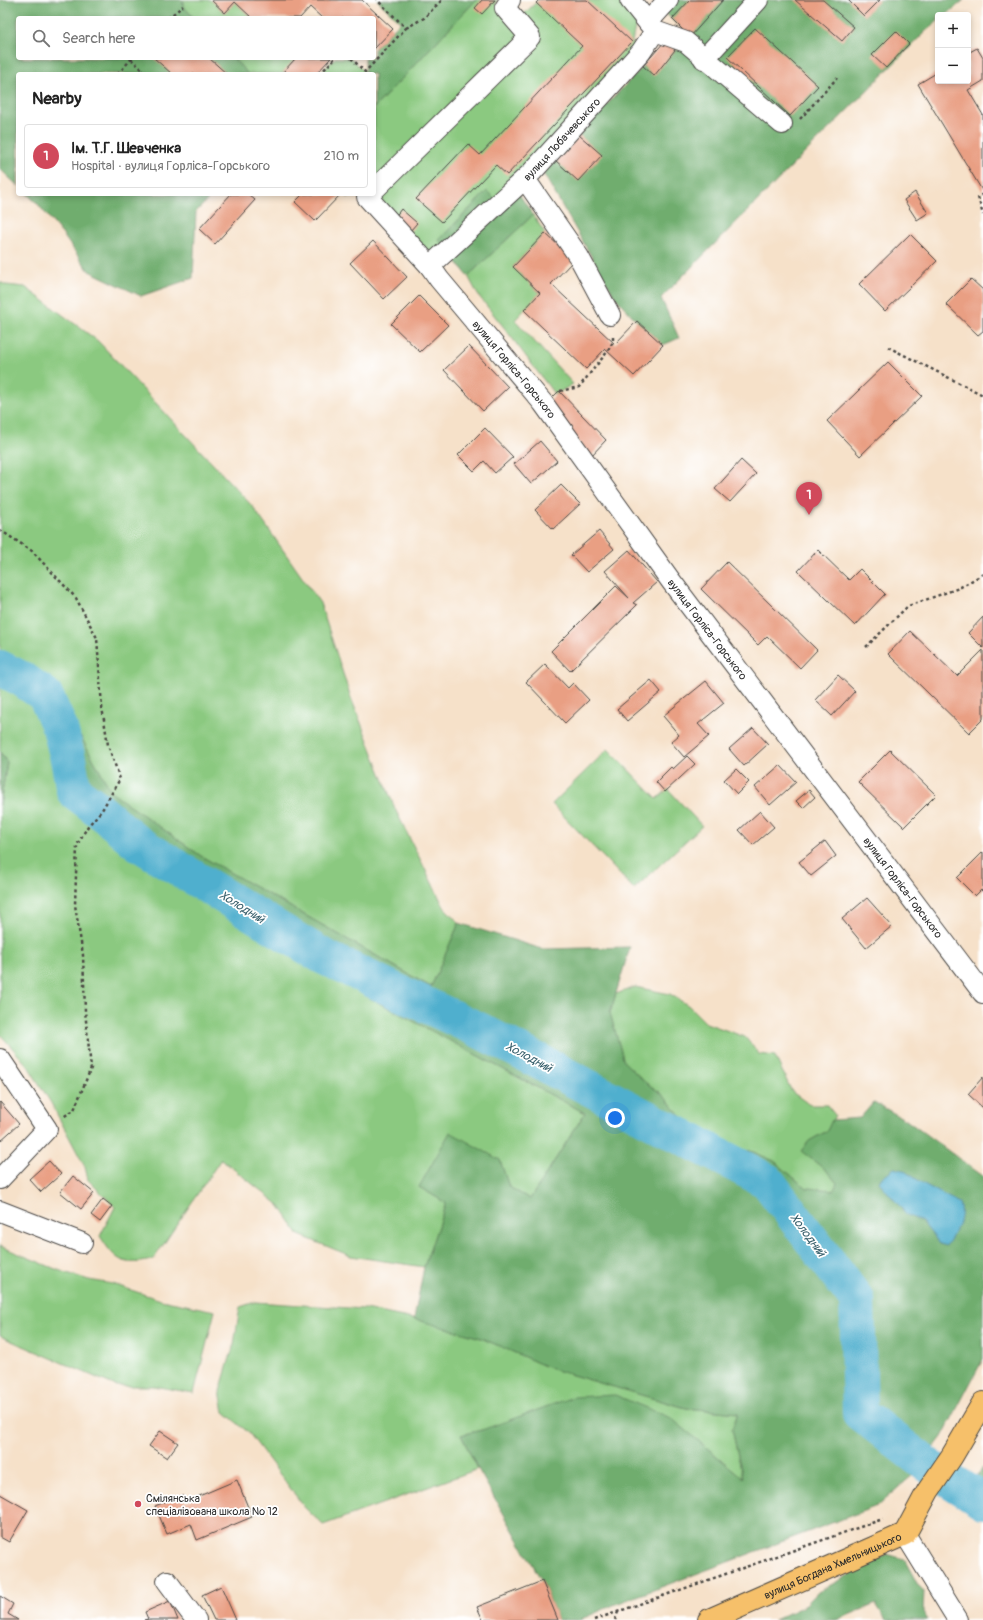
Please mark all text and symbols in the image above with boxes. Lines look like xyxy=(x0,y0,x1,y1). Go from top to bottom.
map controls xyxy=(935,12,971,84)
button: + xyxy=(935,12,971,48)
search box xyxy=(16,16,376,60)
icon: search xyxy=(30,27,52,49)
text: Search here xyxy=(62,29,135,48)
button: − xyxy=(935,48,971,84)
text: Nearby xyxy=(32,88,81,109)
street label: вулиця Лобачевського xyxy=(521,95,603,184)
text: Ім. Т.Г. Шевченка xyxy=(71,139,181,158)
text: 1 xyxy=(43,148,49,164)
text: 210 m xyxy=(323,148,359,164)
text: Hospital · вулиця Горліса-Горського xyxy=(71,158,270,174)
street label: вулиця Горліса-Горського xyxy=(470,318,558,421)
pin: 1 xyxy=(796,482,822,515)
street label: вулиця Горліса-Горського xyxy=(665,576,750,683)
street label: вулиця Горліса-Горського xyxy=(860,835,945,941)
water label: Холодний xyxy=(217,888,268,928)
water label: Холодний xyxy=(503,1039,555,1076)
your location xyxy=(605,1108,625,1128)
water label: Холодний xyxy=(787,1211,829,1261)
place label: Смілянська спеціалізована школа № 12 xyxy=(146,1492,278,1518)
marker: Смілянська спеціалізована школа № 12 xyxy=(133,1499,143,1509)
street label: вулиця Богдана Хмельницького xyxy=(762,1530,904,1602)

